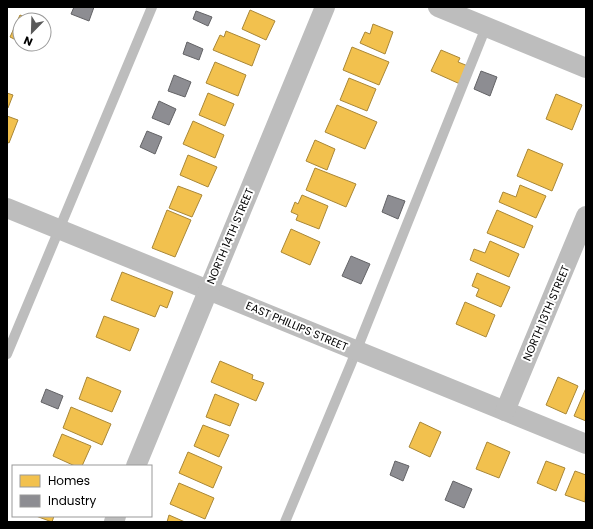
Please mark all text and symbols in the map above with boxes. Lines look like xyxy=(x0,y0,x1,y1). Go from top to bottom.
north arrow xyxy=(12,12,52,52)
text: N xyxy=(21,32,35,50)
street label: NORTH 14TH STREET xyxy=(203,185,257,286)
street label: NORTH 13TH STREET xyxy=(519,263,573,363)
street label: EAST PHILLIPS STREET xyxy=(244,297,351,355)
legend xyxy=(12,465,152,517)
text: Homes xyxy=(48,472,90,489)
text: Industry xyxy=(48,492,97,509)

